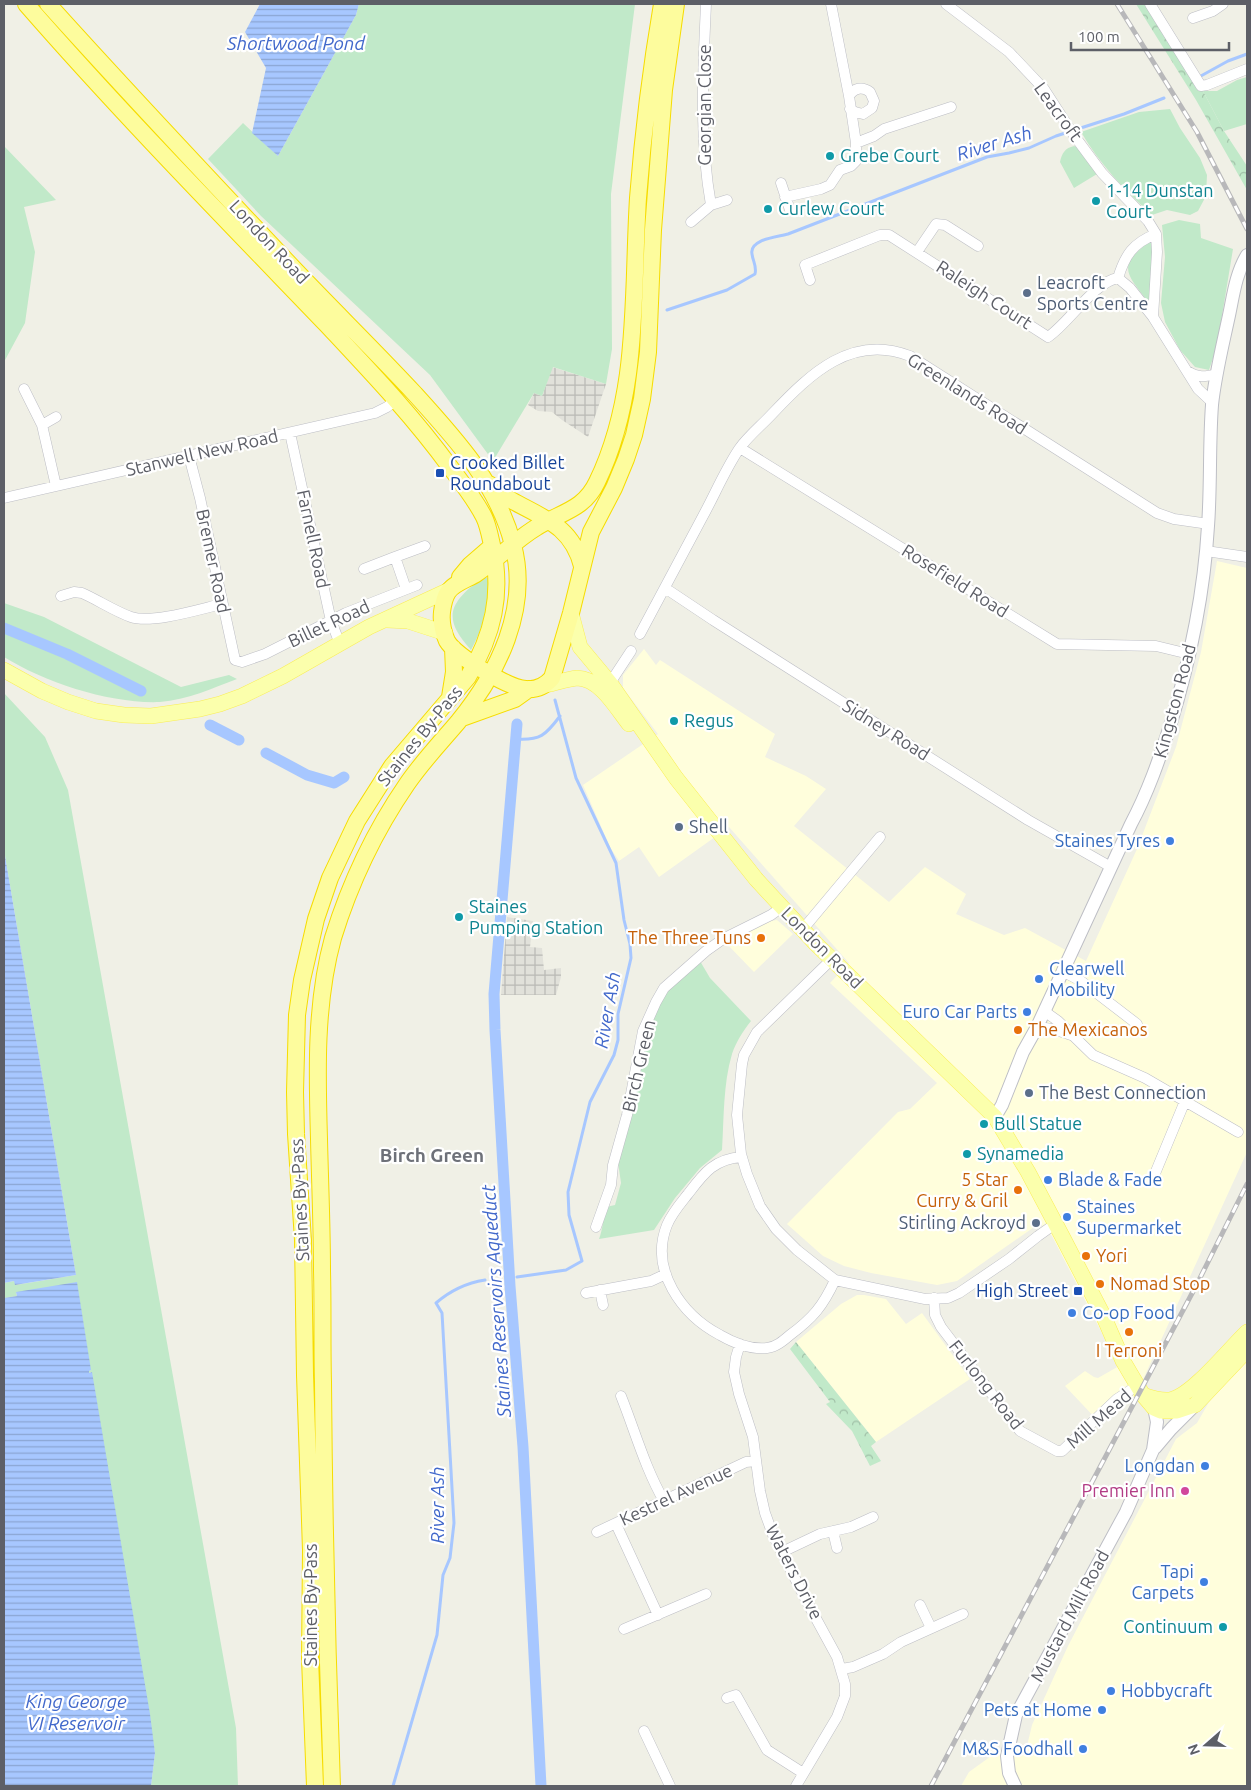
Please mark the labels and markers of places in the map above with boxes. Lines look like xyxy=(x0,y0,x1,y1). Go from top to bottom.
place label: Grebe Court xyxy=(840,145,939,165)
marker: Grebe Court xyxy=(824,150,836,162)
place label: 1-14 Dunstan Court xyxy=(1106,180,1213,221)
marker: 1-14 Dunstan Court xyxy=(1090,195,1102,207)
place label: Curlew Court xyxy=(778,198,884,218)
marker: Curlew Court xyxy=(762,203,774,215)
place label: Leacroft Sports Centre xyxy=(1037,272,1148,313)
marker: Leacroft Sports Centre xyxy=(1021,287,1033,299)
place label: Crooked Billet Roundabout xyxy=(450,452,565,493)
marker: Crooked Billet Roundabout xyxy=(434,467,446,479)
place label: Regus xyxy=(684,710,734,730)
marker: Regus xyxy=(668,715,680,727)
place label: Shell xyxy=(689,816,728,836)
marker: Shell xyxy=(673,821,685,833)
place label: Staines Tyres xyxy=(1055,830,1160,850)
marker: Staines Tyres xyxy=(1164,835,1176,847)
place label: Staines Pumping Station xyxy=(469,896,603,937)
marker: Staines Pumping Station xyxy=(453,911,465,923)
place label: The Three Tuns xyxy=(628,927,751,947)
marker: The Three Tuns xyxy=(755,932,767,944)
place label: Clearwell Mobility xyxy=(1049,958,1125,999)
marker: Clearwell Mobility xyxy=(1033,973,1045,985)
place label: Euro Car Parts xyxy=(902,1001,1017,1021)
marker: Euro Car Parts xyxy=(1021,1006,1033,1018)
place label: The Mexicanos xyxy=(1028,1019,1148,1039)
marker: The Mexicanos xyxy=(1012,1024,1024,1036)
place label: The Best Connection xyxy=(1039,1082,1206,1102)
marker: The Best Connection xyxy=(1023,1087,1035,1099)
place label: Bull Statue xyxy=(994,1113,1082,1133)
marker: Bull Statue xyxy=(978,1118,990,1130)
place label: Synamedia xyxy=(977,1143,1064,1163)
marker: Synamedia xyxy=(961,1148,973,1160)
place label: 5 Star Curry & Gril xyxy=(916,1169,1008,1210)
place label: Blade & Fade xyxy=(1058,1169,1162,1189)
marker: Blade & Fade xyxy=(1042,1174,1054,1186)
marker: 5 Star Curry & Gril xyxy=(1012,1184,1024,1196)
place label: Staines Supermarket xyxy=(1077,1196,1181,1237)
marker: Staines Supermarket xyxy=(1061,1211,1073,1223)
place label: Stirling Ackroyd xyxy=(899,1212,1026,1232)
marker: Stirling Ackroyd xyxy=(1030,1217,1042,1229)
place label: Yori xyxy=(1096,1245,1127,1265)
marker: Yori xyxy=(1080,1250,1092,1262)
place label: Nomad Stop xyxy=(1110,1273,1210,1293)
marker: Nomad Stop xyxy=(1094,1278,1106,1290)
place label: High Street xyxy=(976,1280,1068,1300)
marker: High Street xyxy=(1072,1285,1084,1297)
place label: Co-op Food xyxy=(1082,1302,1175,1322)
marker: Co-op Food xyxy=(1066,1307,1078,1319)
marker: I Terroni xyxy=(1123,1326,1135,1338)
place label: I Terroni xyxy=(1096,1340,1162,1360)
place label: Longdan xyxy=(1125,1455,1195,1475)
marker: Longdan xyxy=(1199,1460,1211,1472)
place label: Premier Inn xyxy=(1082,1480,1175,1500)
marker: Premier Inn xyxy=(1179,1485,1191,1497)
place label: Tapi Carpets xyxy=(1132,1561,1194,1602)
marker: Tapi Carpets xyxy=(1198,1576,1210,1588)
place label: Continuum xyxy=(1123,1616,1213,1636)
marker: Continuum xyxy=(1217,1621,1229,1633)
place label: Hobbycraft xyxy=(1121,1680,1212,1700)
marker: Hobbycraft xyxy=(1105,1685,1117,1697)
place label: Pets at Home xyxy=(984,1699,1092,1719)
marker: Pets at Home xyxy=(1096,1704,1108,1716)
place label: M&S Foodhall xyxy=(962,1738,1073,1758)
marker: M&S Foodhall xyxy=(1077,1743,1089,1755)

